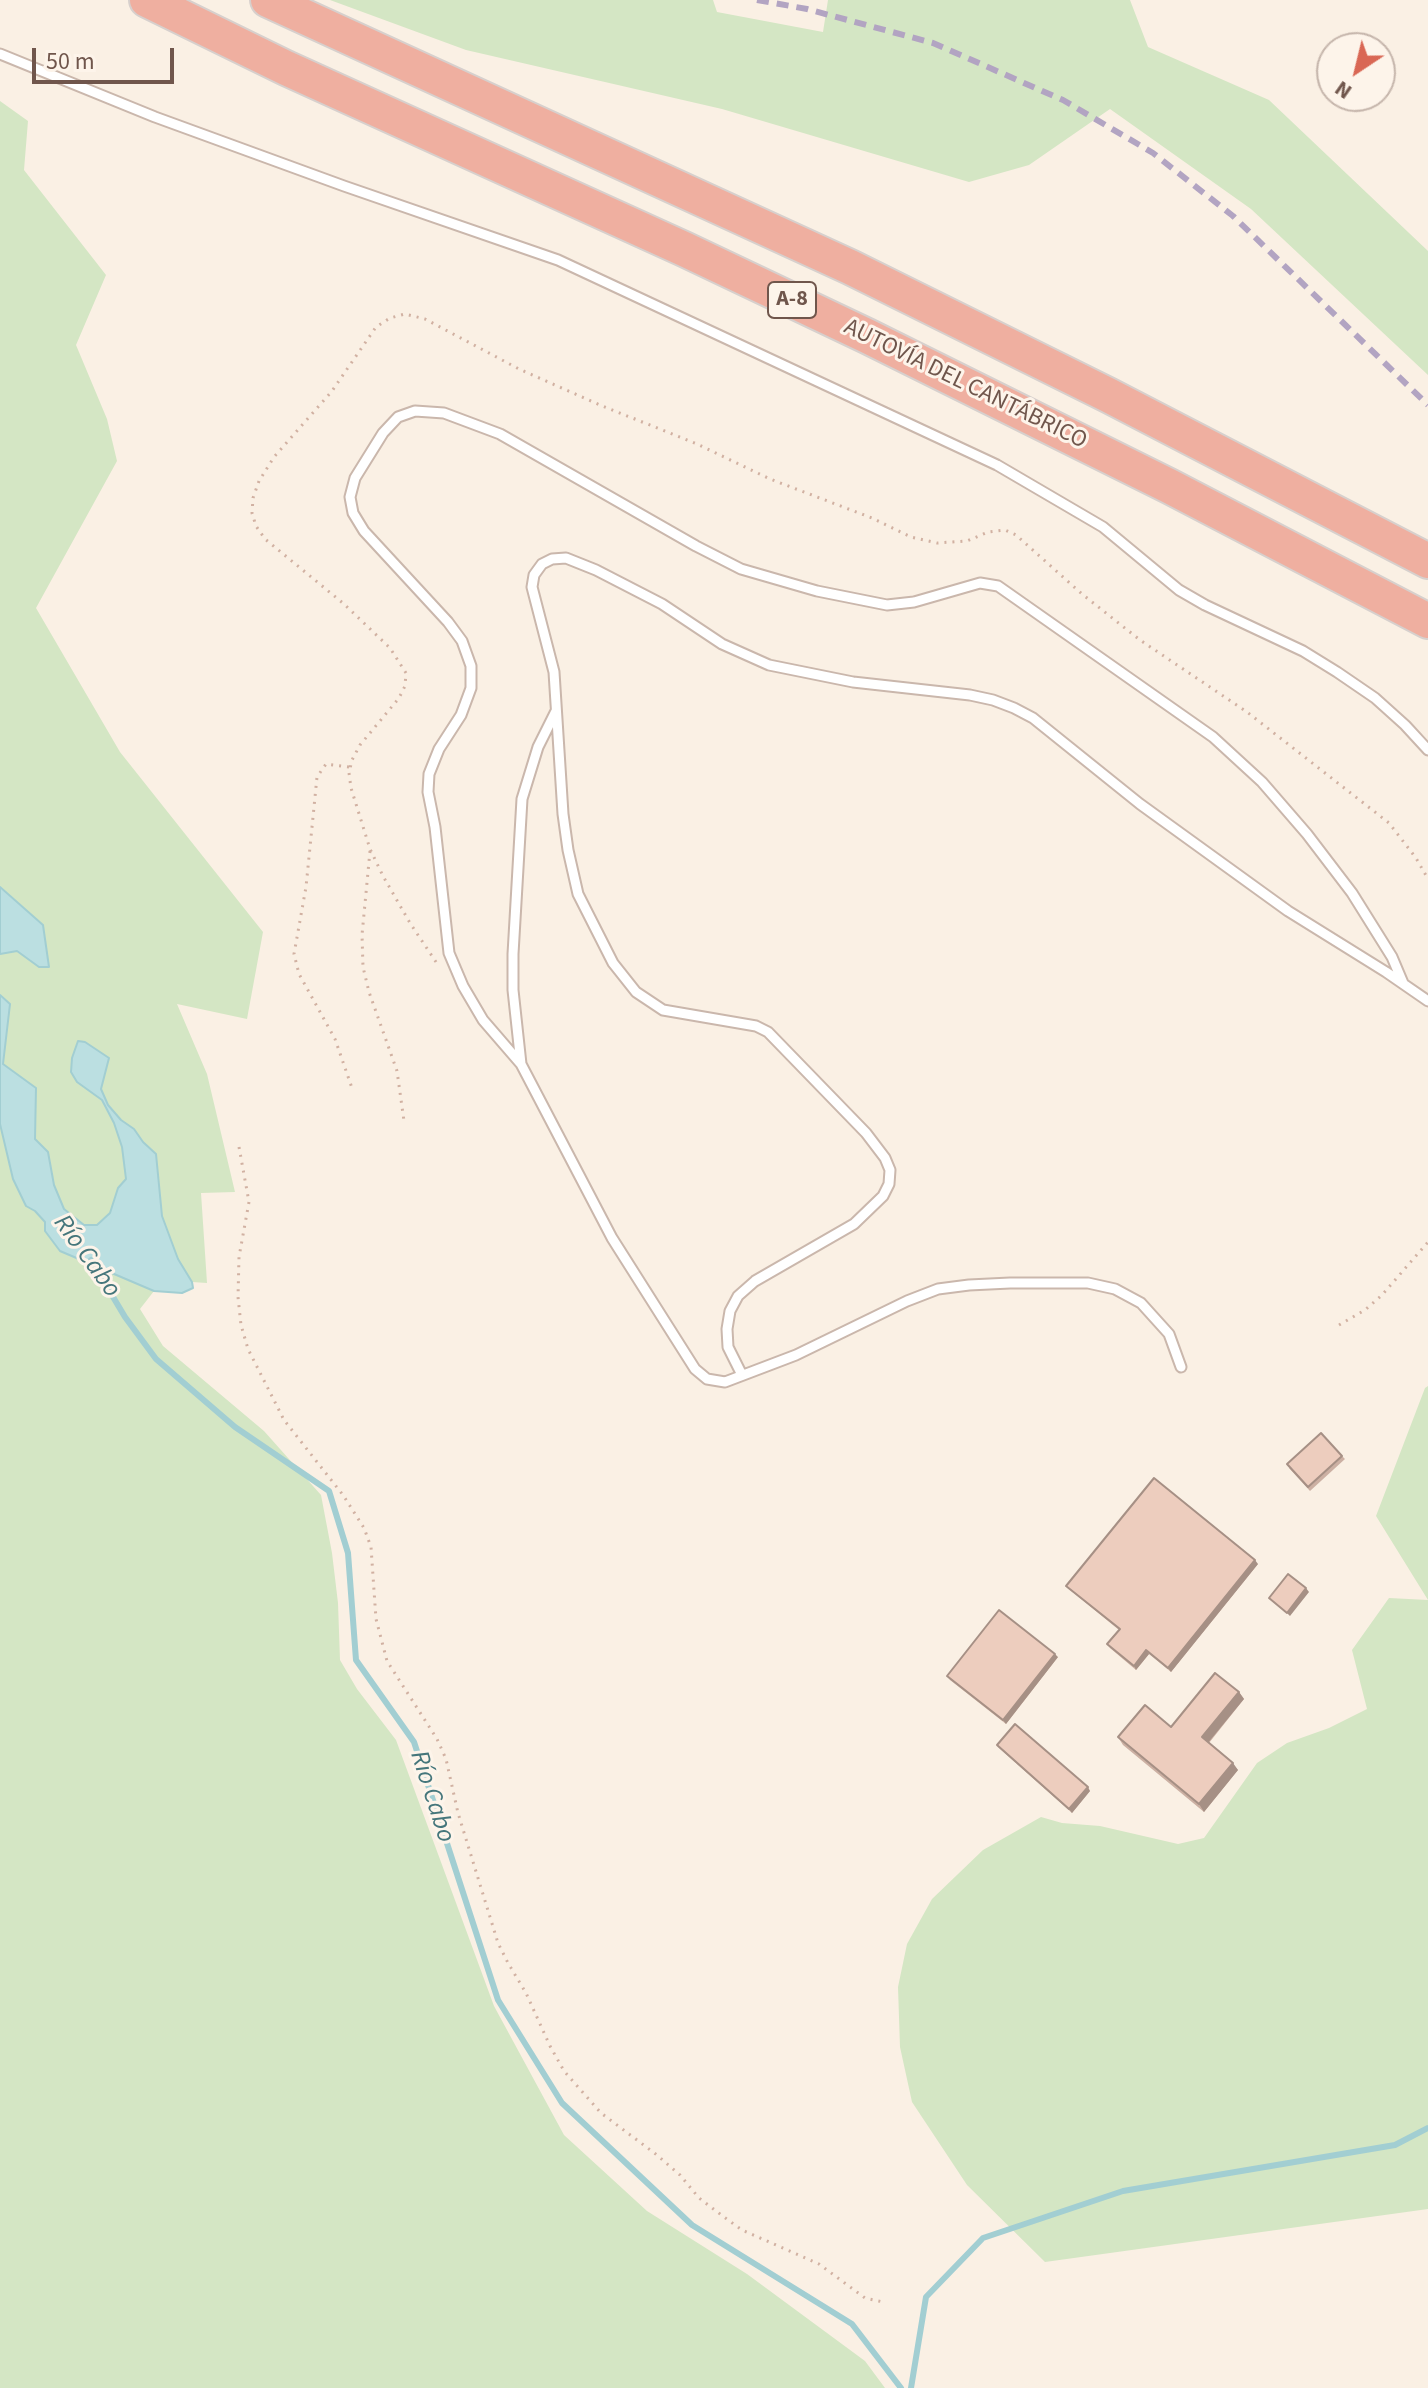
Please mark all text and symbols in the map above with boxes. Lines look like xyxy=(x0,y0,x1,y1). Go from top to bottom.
scale bar xyxy=(36,32,178,82)
north arrow xyxy=(1316,32,1396,112)
text: 50 m xyxy=(46,44,95,79)
text: N xyxy=(1328,73,1359,107)
road number: A-8 xyxy=(768,282,816,318)
street label: AUTOVÍA DEL CANTÁBRICO xyxy=(839,314,1091,456)
water label: Río Cabo xyxy=(46,1210,126,1304)
water label: Río Cabo xyxy=(402,1747,460,1847)

